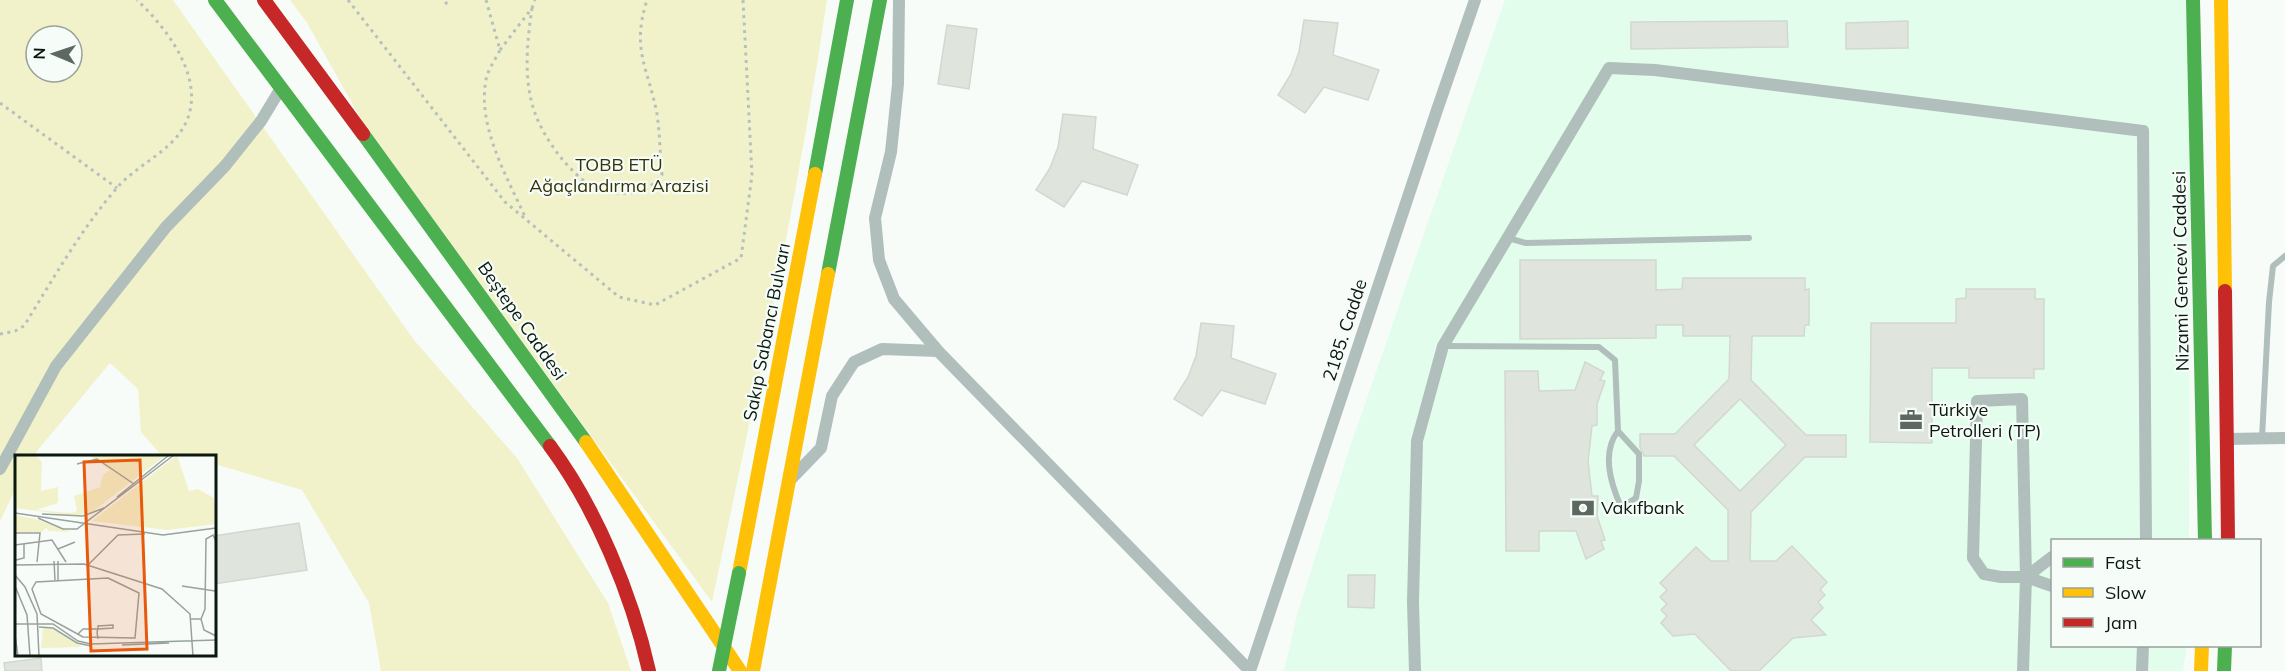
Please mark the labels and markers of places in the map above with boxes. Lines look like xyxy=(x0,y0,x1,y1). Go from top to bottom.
place label: Türkiye Petrolleri (TP) xyxy=(1929,398,2042,442)
office icon: Türkiye Petrolleri (TP) xyxy=(1898,407,1924,433)
bank icon: Vakıfbank xyxy=(1570,495,1596,521)
place label: Vakıfbank xyxy=(1601,496,1685,519)

